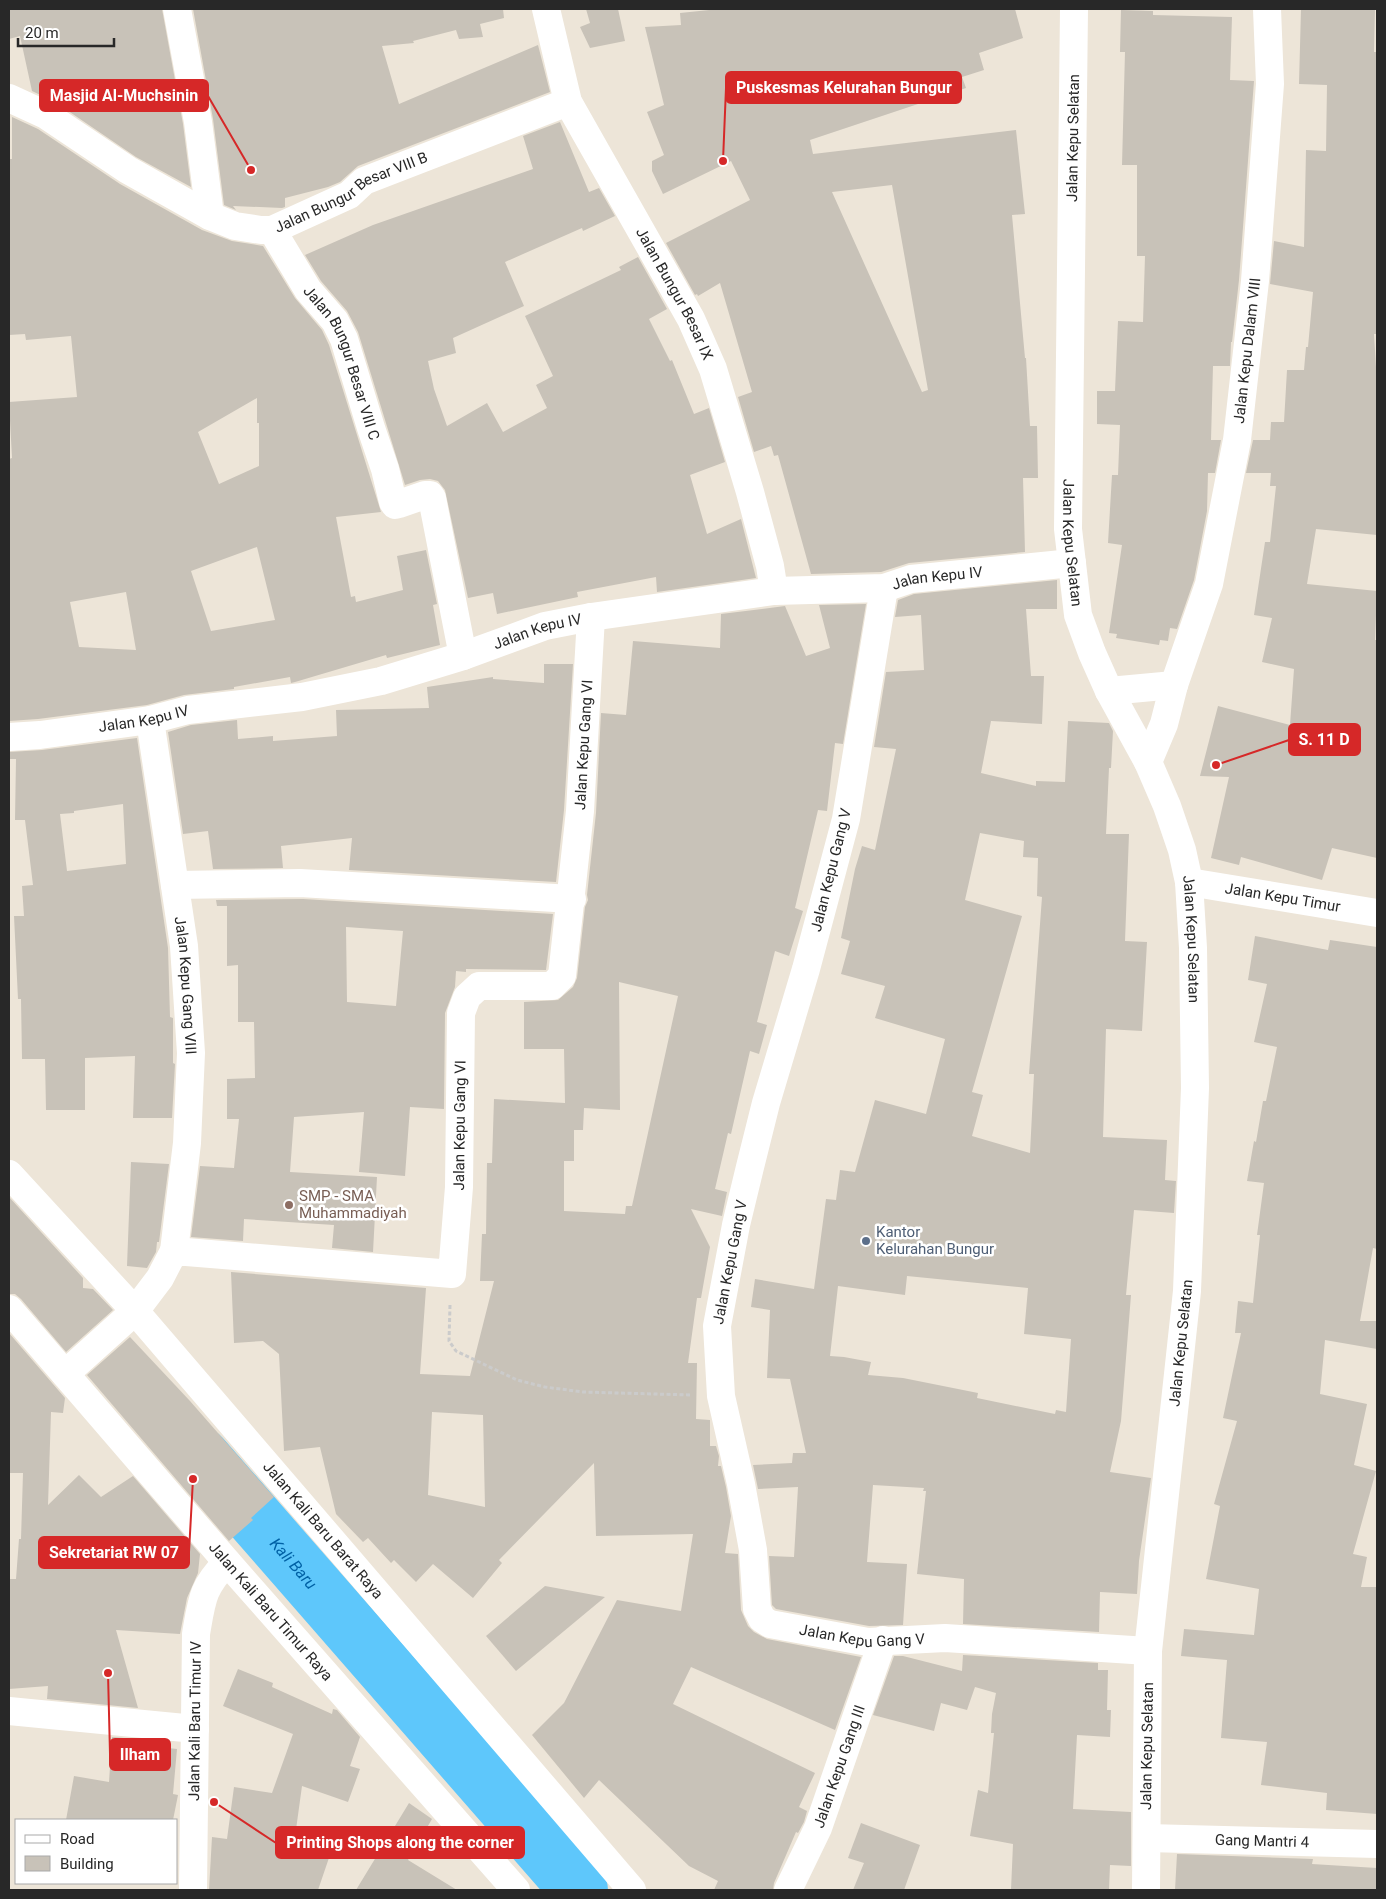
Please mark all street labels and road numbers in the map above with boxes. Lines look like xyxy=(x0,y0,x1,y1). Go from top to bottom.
street label: Jalan Kepu Selatan xyxy=(1063,74,1083,202)
street label: Jalan Bungur Besar VIII B xyxy=(272,148,430,237)
street label: Jalan Bungur Besar IX xyxy=(632,224,717,363)
street label: Jalan Kepu Dalam VIII xyxy=(1230,277,1264,424)
street label: Jalan Bungur Besar VIII C xyxy=(300,282,384,443)
street label: Jalan Kepu Selatan xyxy=(1059,479,1086,608)
street label: Jalan Kepu IV xyxy=(889,563,984,594)
street label: Jalan Kepu IV xyxy=(491,610,584,653)
street label: Jalan Kepu Gang VI xyxy=(571,679,596,810)
street label: Jalan Kepu IV xyxy=(97,701,191,736)
street label: Jalan Kepu Gang V xyxy=(807,806,855,933)
street label: Jalan Kepu Selatan xyxy=(1179,873,1203,1003)
street label: Jalan Kepu Timur xyxy=(1224,879,1342,916)
street label: Jalan Kepu Gang VIII xyxy=(171,915,200,1055)
street label: Jalan Kepu Gang VI xyxy=(450,1060,469,1191)
street label: Jalan Kepu Gang V xyxy=(709,1198,751,1326)
street label: Jalan Kepu Selatan xyxy=(1165,1278,1197,1408)
street label: Jalan Kali Baru Barat Raya xyxy=(259,1458,387,1602)
street label: Jalan Kali Baru Timur Raya xyxy=(205,1538,336,1685)
street label: Jalan Kepu Gang V xyxy=(798,1621,926,1651)
street label: Jalan Kali Baru Timur IV xyxy=(185,1641,205,1801)
street label: Jalan Kepu Selatan xyxy=(1137,1682,1157,1810)
street label: Jalan Kepu Gang III xyxy=(810,1702,869,1830)
street label: Gang Mantri 4 xyxy=(1215,1831,1310,1851)

